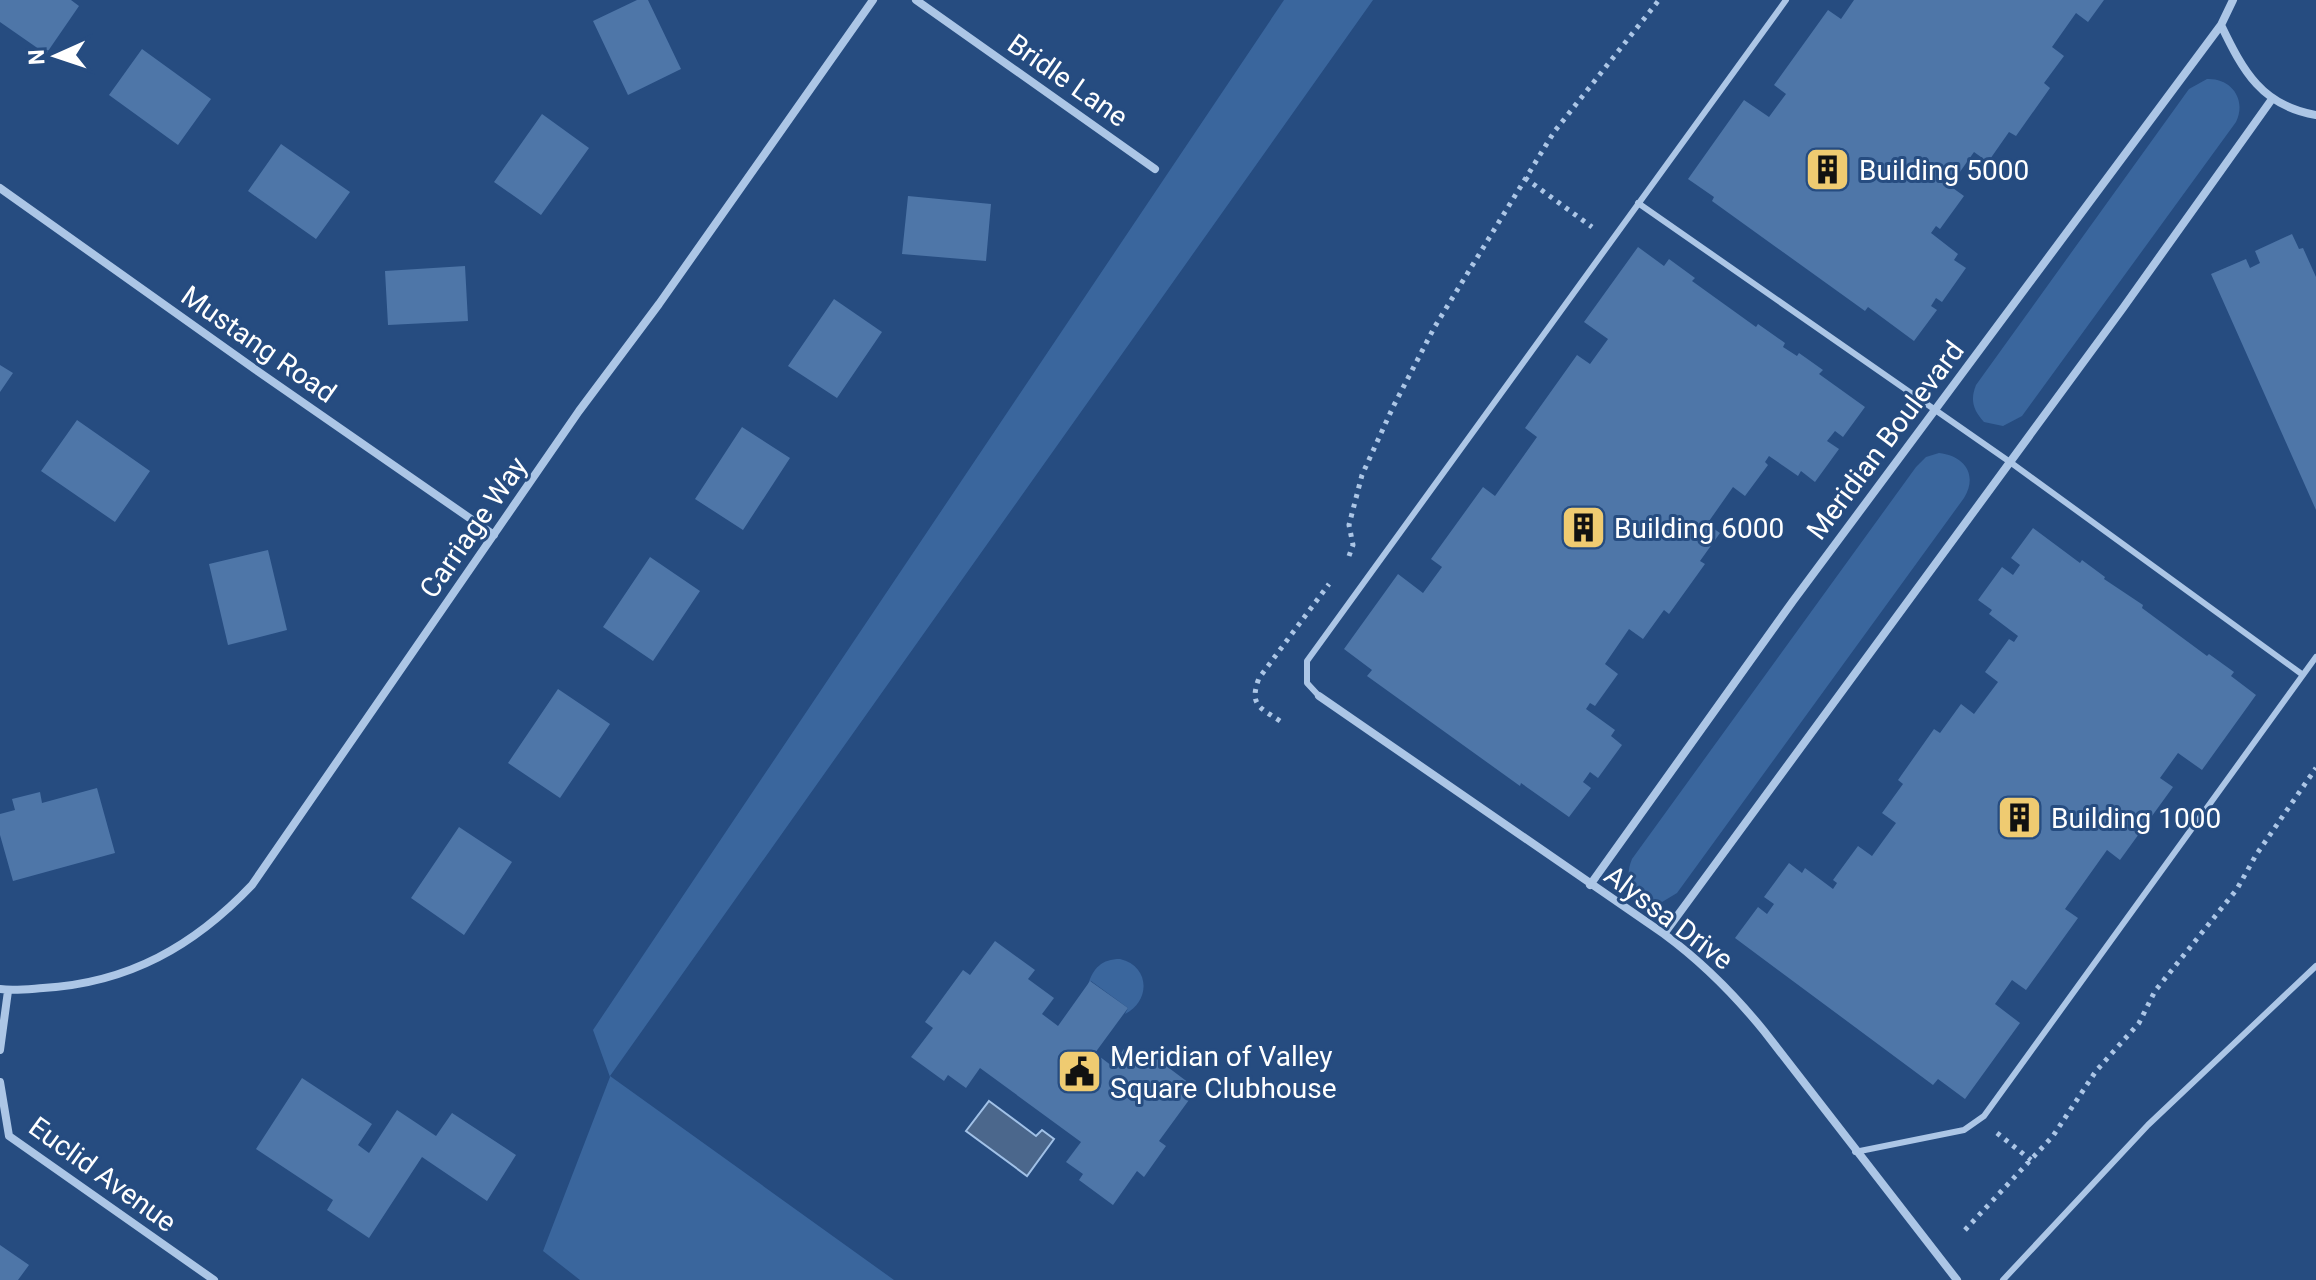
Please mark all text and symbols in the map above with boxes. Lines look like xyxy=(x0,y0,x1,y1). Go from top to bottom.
north arrow xyxy=(16,16,96,96)
street label: Bridle Lane xyxy=(1001,27,1134,134)
text: N xyxy=(24,49,49,65)
building icon: Building 5000 xyxy=(1804,146,1852,194)
place label: Building 5000 xyxy=(1859,154,2029,187)
street label: Mustang Road xyxy=(175,279,342,410)
street label: Meridian Boulevard xyxy=(1800,335,1971,546)
street label: Carriage Way xyxy=(413,450,534,604)
building icon: Building 6000 xyxy=(1559,504,1607,552)
place label: Building 6000 xyxy=(1614,512,1784,545)
building icon: Building 1000 xyxy=(1996,794,2044,842)
place label: Building 1000 xyxy=(2051,802,2221,835)
street label: Alyssa Drive xyxy=(1598,858,1739,976)
place label: Meridian of Valley Square Clubhouse xyxy=(1110,1040,1337,1105)
public building icon: Meridian of Valley Square Clubhouse xyxy=(1055,1048,1103,1096)
street label: Euclid Avenue xyxy=(23,1110,183,1239)

